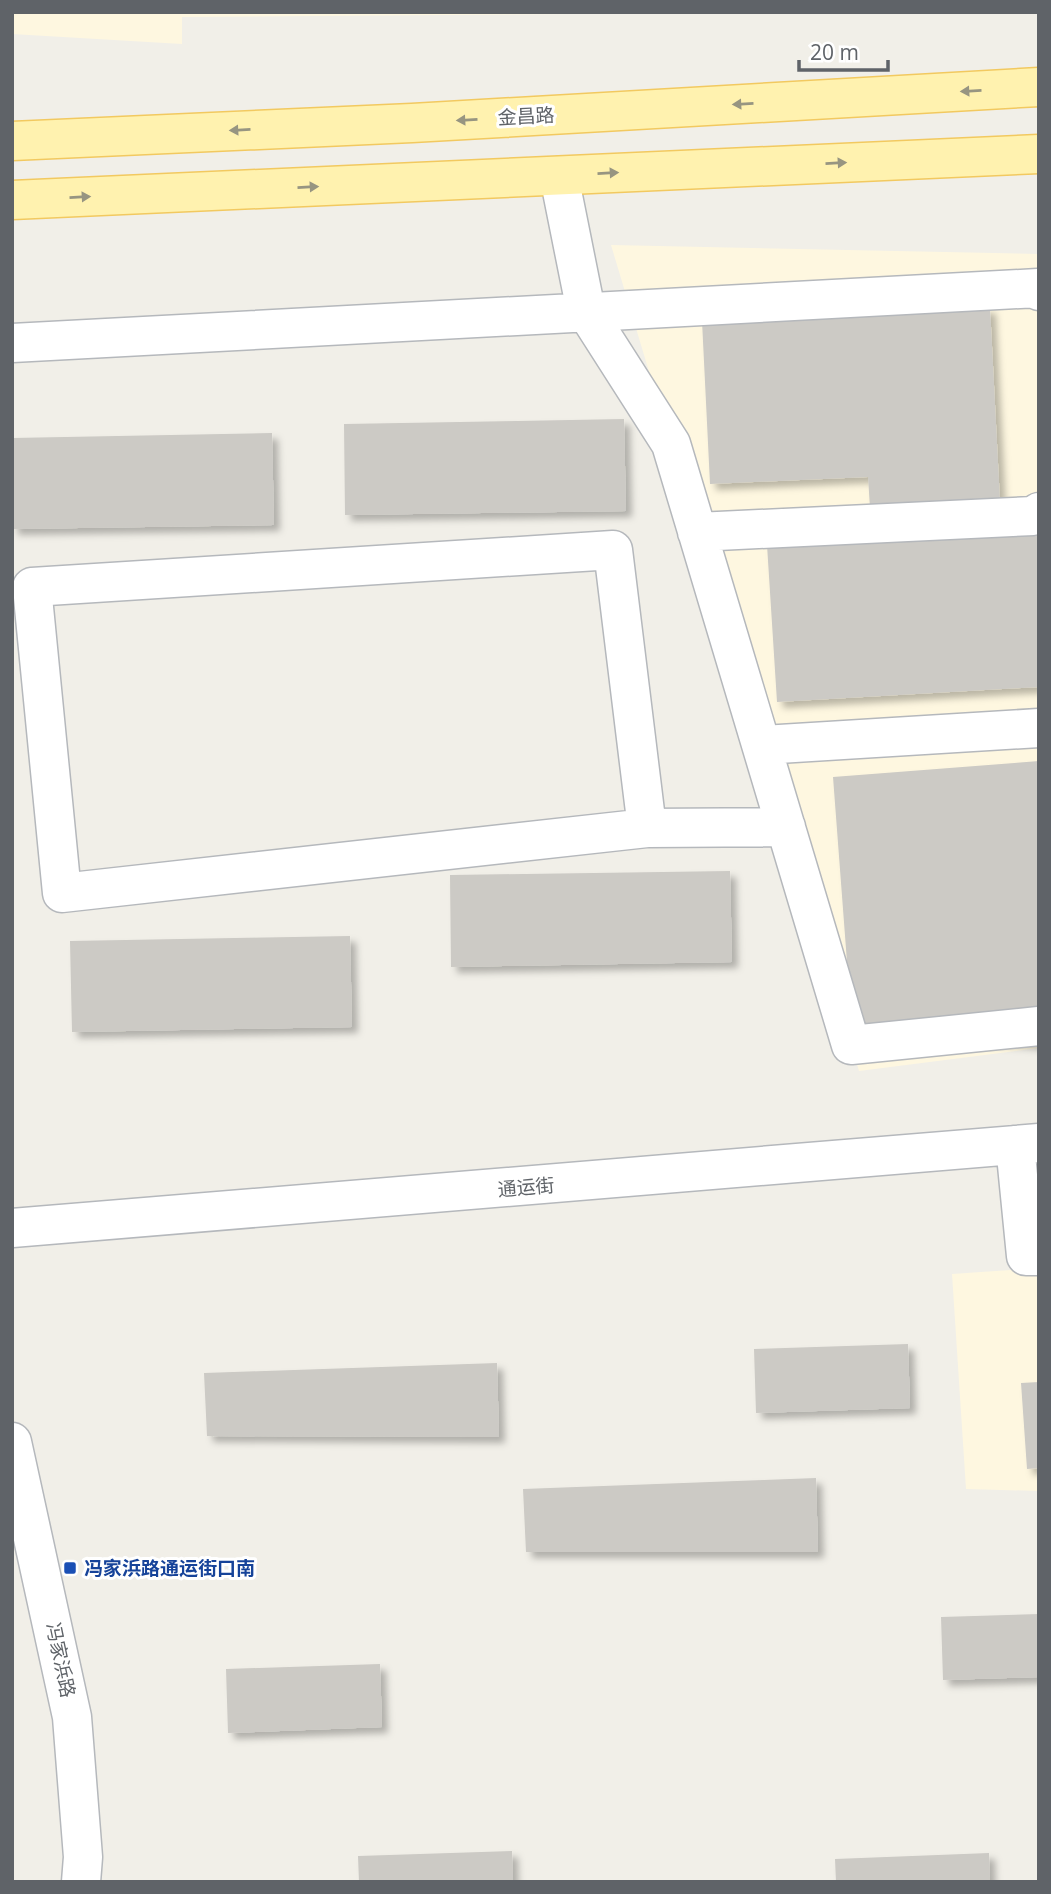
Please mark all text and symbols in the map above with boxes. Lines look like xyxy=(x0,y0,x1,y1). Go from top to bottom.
scale bar xyxy=(799,28,888,72)
text: 20 m xyxy=(810,38,859,66)
one-way arrow xyxy=(959,86,981,97)
one-way arrow xyxy=(732,99,754,110)
street label: 金昌路 xyxy=(497,102,555,130)
one-way arrow xyxy=(456,114,478,125)
one-way arrow xyxy=(229,125,251,136)
one-way arrow xyxy=(825,158,847,169)
one-way arrow xyxy=(598,168,620,179)
one-way arrow xyxy=(297,181,319,192)
one-way arrow xyxy=(70,191,92,202)
street label: 通运街 xyxy=(496,1172,556,1202)
place label: 冯家浜路通运街口南 xyxy=(84,1555,255,1581)
marker: 冯家浜路通运街口南 xyxy=(62,1560,78,1576)
street label: 冯家浜路 xyxy=(40,1620,82,1700)

